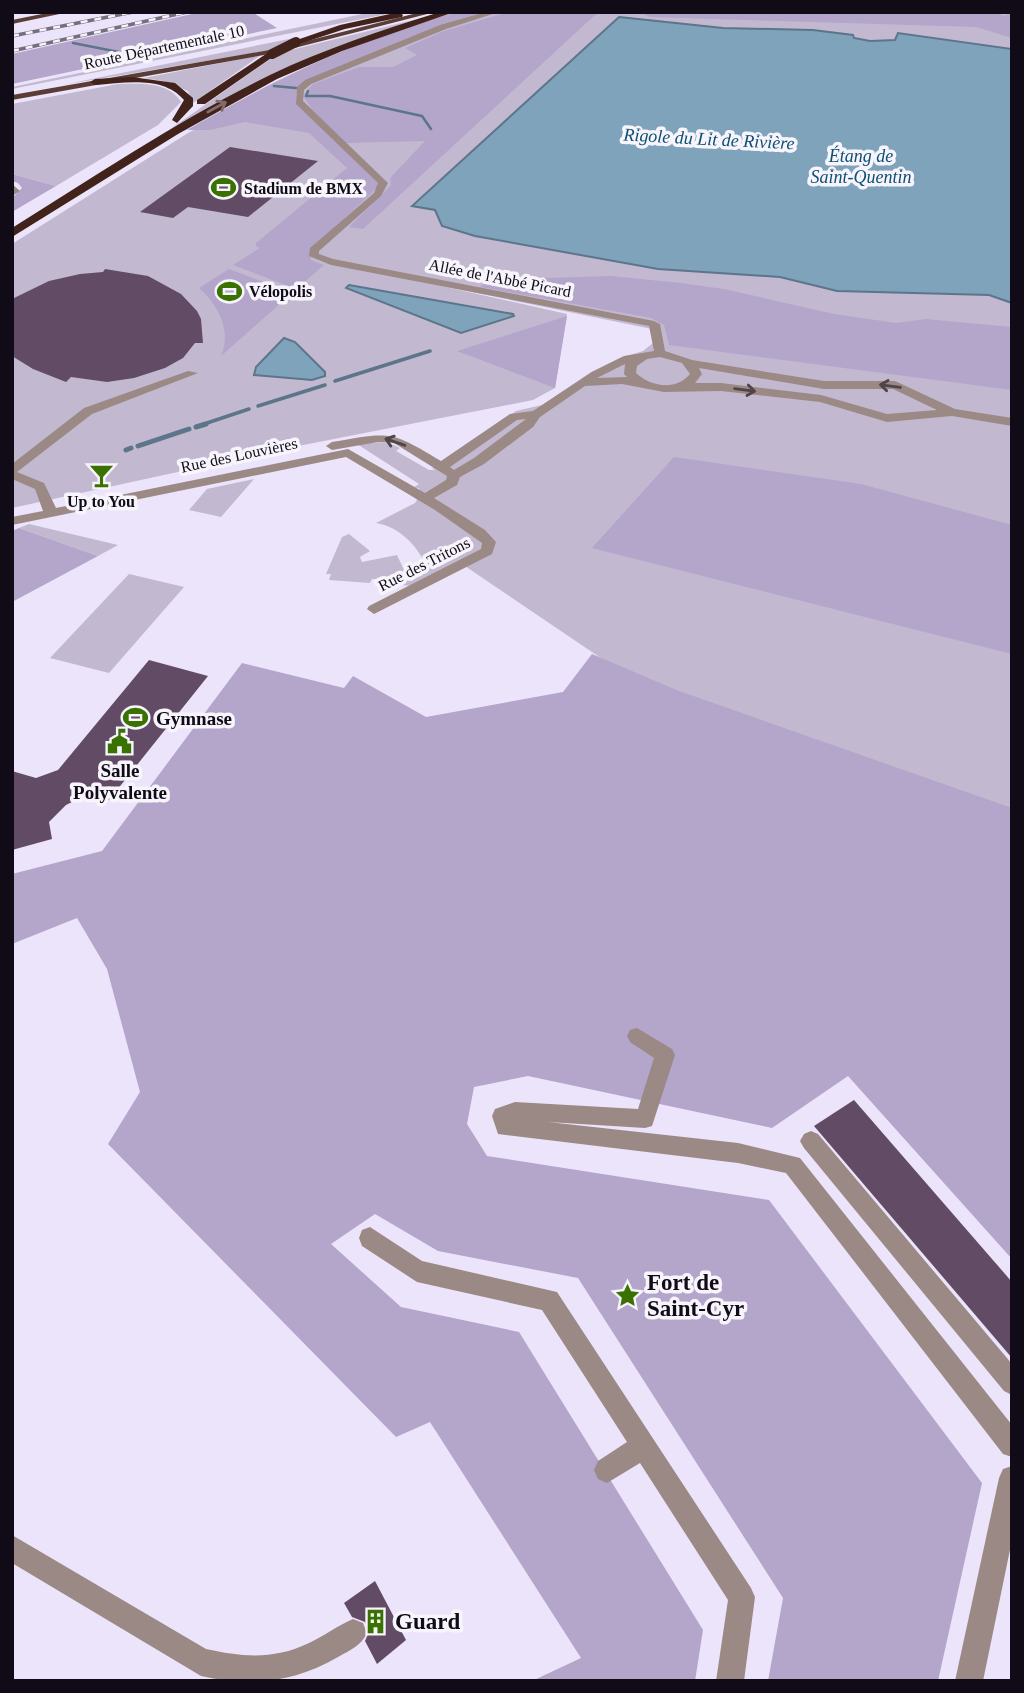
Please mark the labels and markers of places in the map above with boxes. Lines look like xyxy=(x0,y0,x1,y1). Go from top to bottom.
sports icon: Stadium de BMX xyxy=(210,174,238,202)
place label: Stadium de BMX xyxy=(244,180,364,197)
sports icon: Vélopolis xyxy=(215,277,243,305)
place label: Vélopolis xyxy=(249,283,312,301)
bar icon: Up to You xyxy=(87,461,115,489)
place label: Up to You xyxy=(67,493,135,511)
sports icon: Gymnase xyxy=(122,704,150,732)
place label: Gymnase xyxy=(156,708,232,729)
public building icon: Salle Polyvalente xyxy=(106,728,134,756)
place label: Salle Polyvalente xyxy=(73,760,167,803)
place label: Fort de Saint-Cyr xyxy=(647,1270,744,1321)
place icon: Fort de Saint-Cyr xyxy=(613,1281,641,1309)
building icon: Guard xyxy=(361,1607,389,1635)
place label: Guard xyxy=(395,1609,460,1634)

